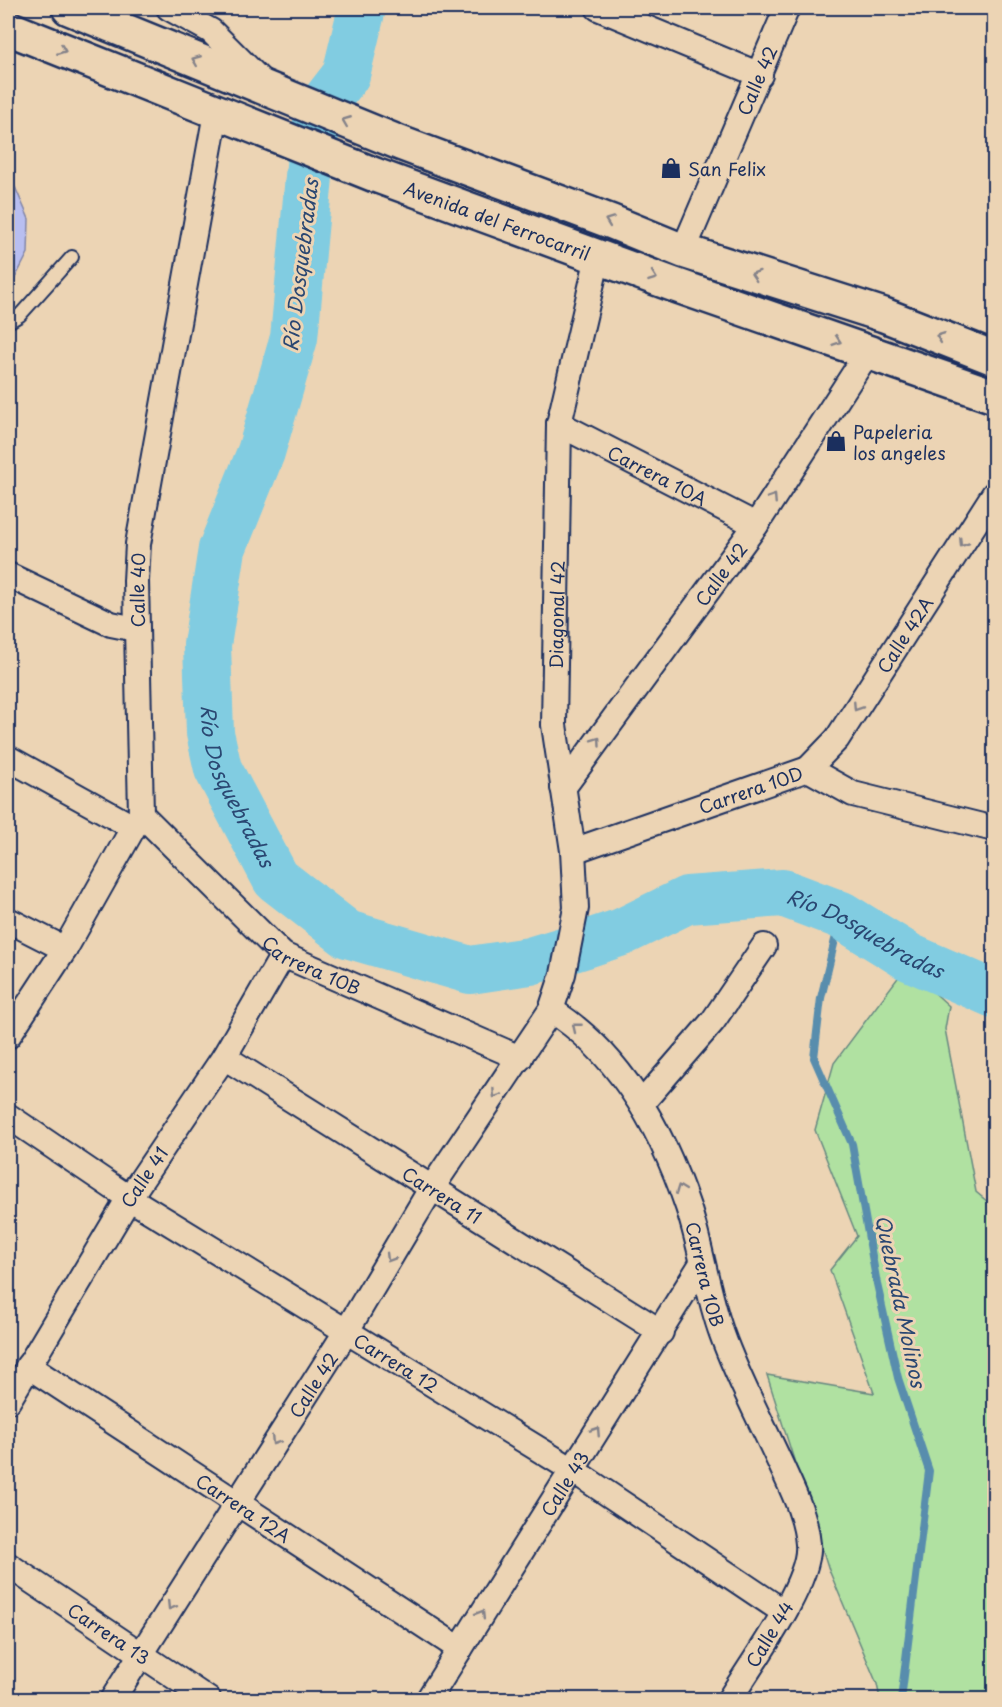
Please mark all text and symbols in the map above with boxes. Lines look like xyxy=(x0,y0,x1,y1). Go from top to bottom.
street label: Calle 42 xyxy=(729,41,783,119)
one-way arrow xyxy=(55,43,66,55)
one-way arrow xyxy=(191,55,202,67)
one-way arrow xyxy=(341,116,352,128)
place label: San Felix xyxy=(688,155,766,182)
shop icon: San Felix xyxy=(659,156,683,180)
street label: Avenida del Ferrocarril xyxy=(401,173,595,267)
water label: Río Dosquebradas xyxy=(275,175,326,353)
one-way arrow xyxy=(605,216,616,228)
one-way arrow xyxy=(647,269,658,282)
one-way arrow xyxy=(750,269,761,282)
one-way arrow xyxy=(935,331,946,344)
one-way arrow xyxy=(831,333,842,346)
place label: Papeleria los angeles xyxy=(853,418,946,466)
shop icon: Papeleria los angeles xyxy=(824,429,848,453)
street label: Carrera 10A xyxy=(603,438,712,511)
one-way arrow xyxy=(766,494,777,505)
street label: Calle 42 xyxy=(688,536,753,611)
one-way arrow xyxy=(958,537,970,547)
street label: Calle 40 xyxy=(122,552,151,628)
street label: Diagonal 42 xyxy=(541,560,570,669)
street label: Calle 42A xyxy=(869,591,939,678)
one-way arrow xyxy=(853,700,864,711)
water label: Río Dosquebradas xyxy=(194,705,283,874)
one-way arrow xyxy=(590,737,601,748)
street label: Carrera 10D xyxy=(695,758,806,820)
water label: Río Dosquebradas xyxy=(783,881,950,986)
street label: Carrera 10B xyxy=(257,929,365,1001)
one-way arrow xyxy=(571,1024,582,1035)
one-way arrow xyxy=(492,1088,503,1099)
street label: Calle 41 xyxy=(113,1141,174,1212)
street label: Carrera 11 xyxy=(397,1159,487,1230)
one-way arrow xyxy=(675,1184,687,1195)
water label: Quebrada Molinos xyxy=(868,1212,934,1392)
street label: Carrera 10B xyxy=(680,1218,732,1330)
one-way arrow xyxy=(385,1252,397,1262)
street label: Carrera 12 xyxy=(349,1326,444,1398)
street label: Calle 42 xyxy=(282,1346,344,1423)
one-way arrow xyxy=(589,1427,600,1438)
one-way arrow xyxy=(271,1435,283,1445)
street label: Calle 43 xyxy=(533,1445,595,1521)
street label: Carrera 12A xyxy=(191,1466,297,1548)
street label: Carrera 13 xyxy=(63,1596,156,1671)
street label: Calle 44 xyxy=(739,1596,799,1672)
one-way arrow xyxy=(167,1599,178,1610)
one-way arrow xyxy=(474,1610,486,1620)

